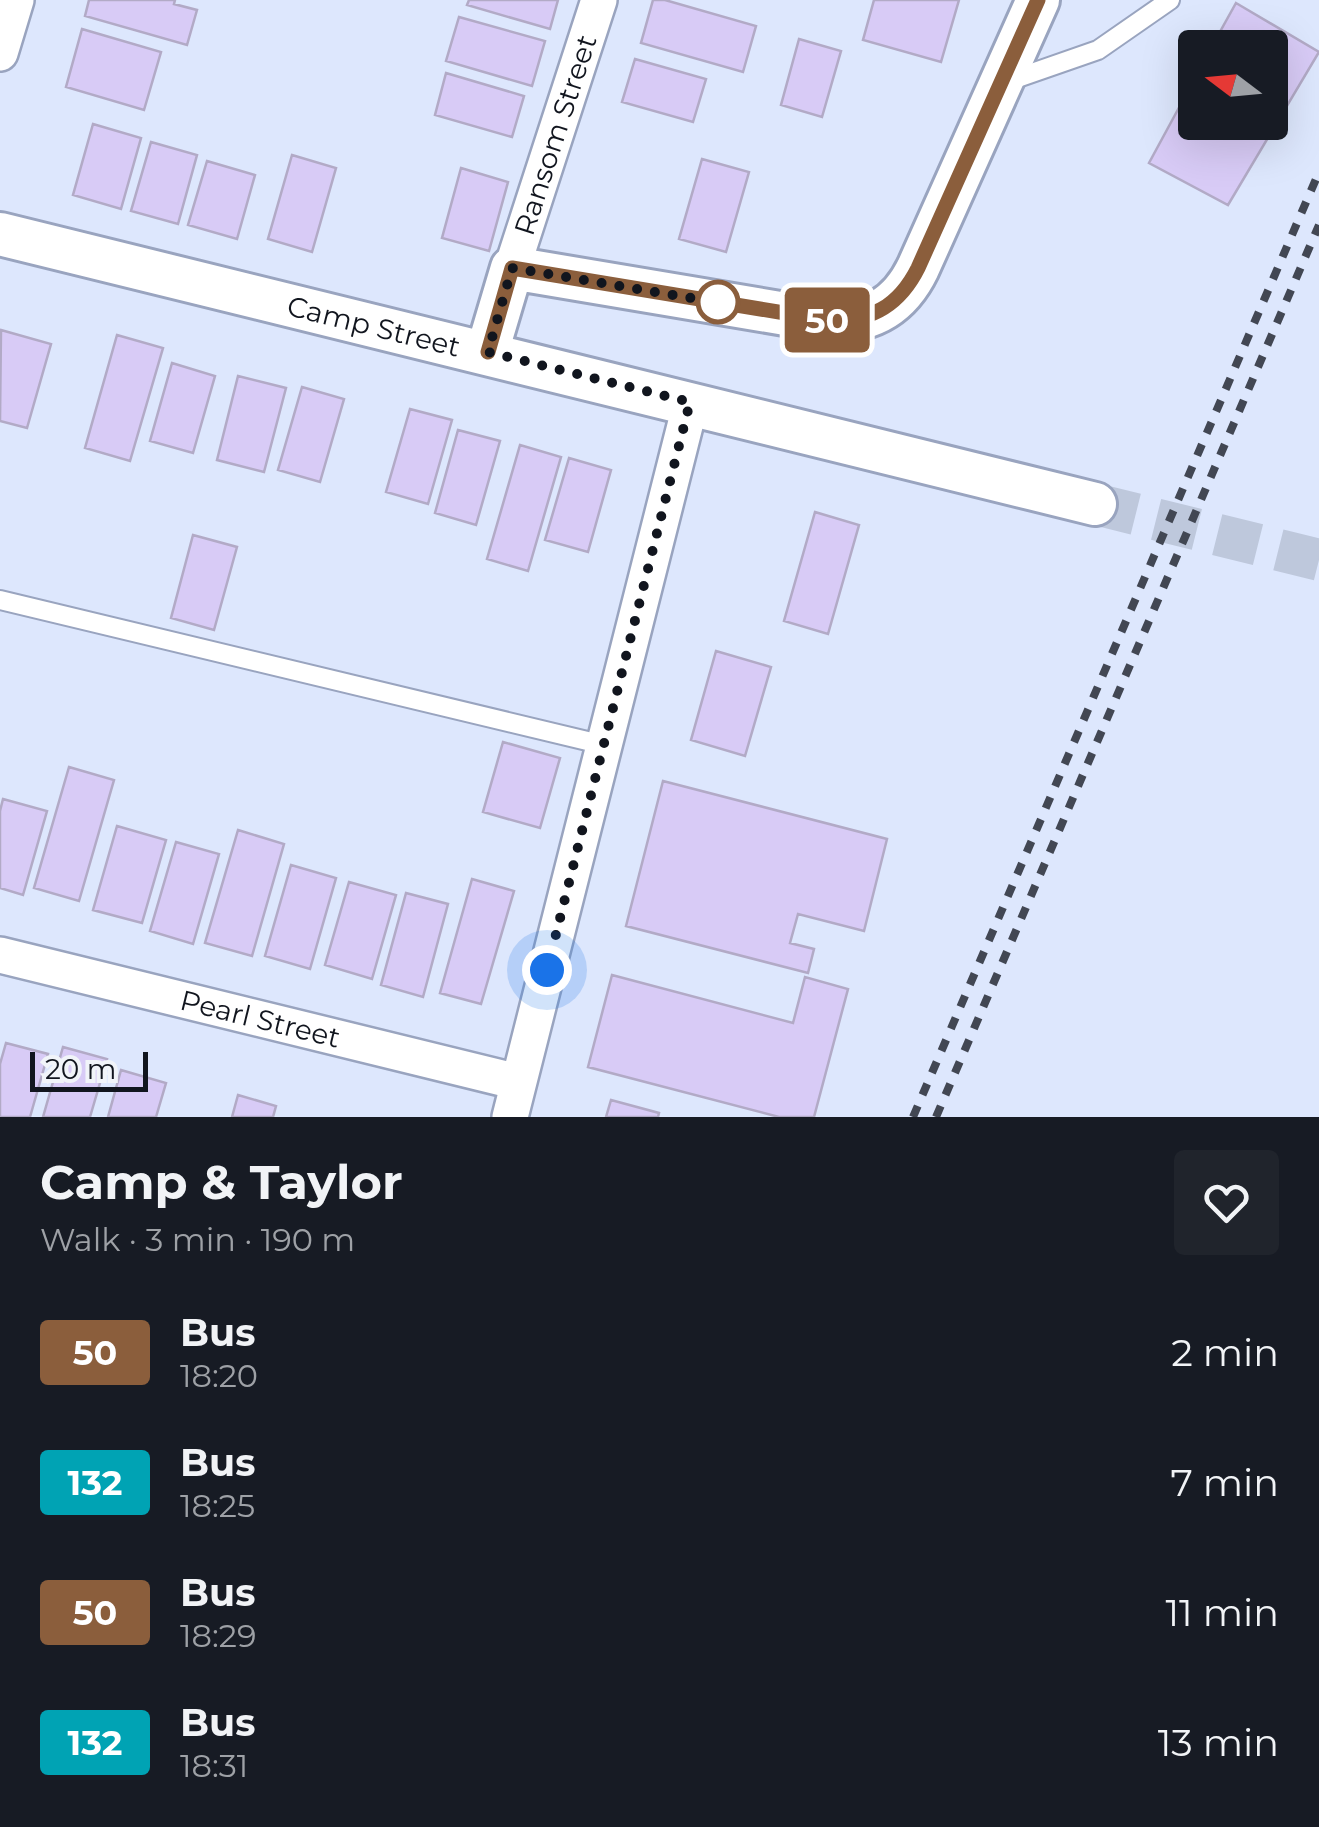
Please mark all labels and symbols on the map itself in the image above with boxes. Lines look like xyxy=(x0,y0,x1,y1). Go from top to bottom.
street label: Ransom Street xyxy=(507,30,604,239)
north arrow xyxy=(1178,30,1288,140)
unlabelled marker xyxy=(697,281,739,323)
street label: Camp Street xyxy=(284,288,464,364)
line badge: 50 xyxy=(782,288,872,352)
your location xyxy=(522,945,572,995)
street label: Pearl Street xyxy=(177,983,344,1055)
scale bar xyxy=(30,1047,148,1092)

